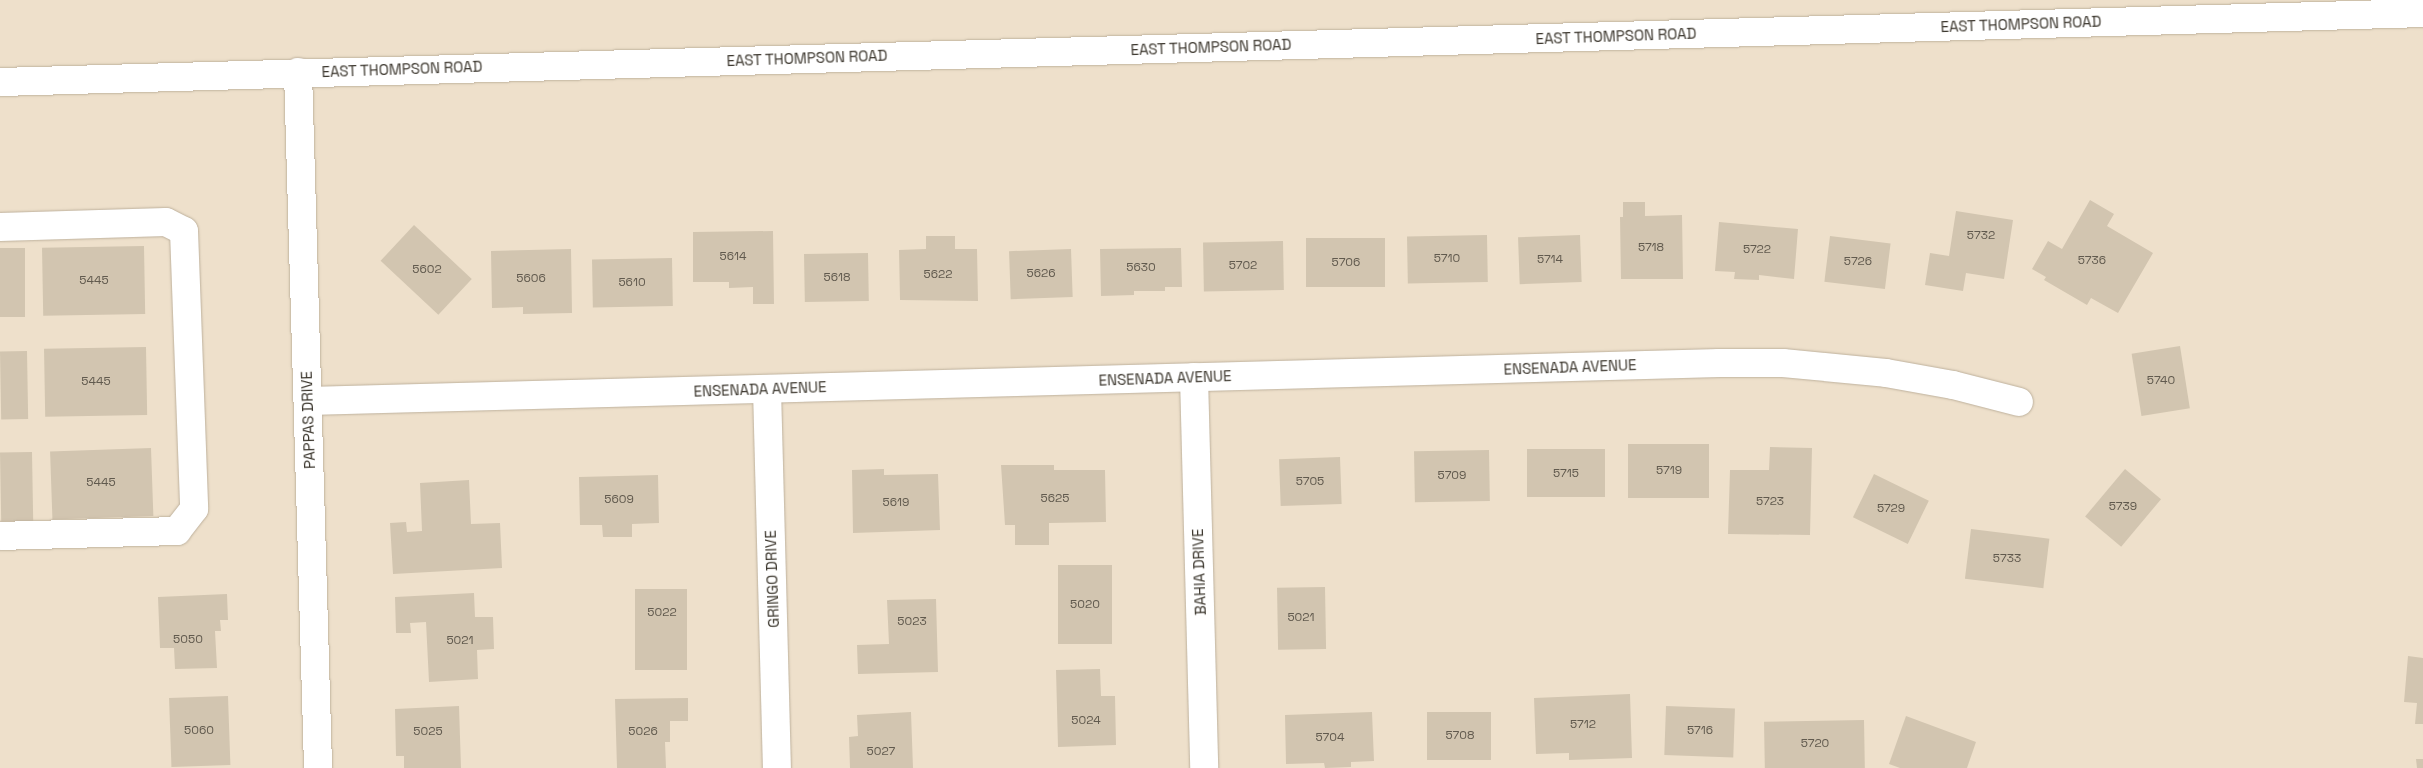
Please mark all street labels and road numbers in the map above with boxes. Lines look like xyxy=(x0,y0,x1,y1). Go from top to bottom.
street label: EAST THOMPSON ROAD xyxy=(1940,12,2102,36)
street label: EAST THOMPSON ROAD xyxy=(1535,24,1697,48)
street label: EAST THOMPSON ROAD xyxy=(1130,35,1292,59)
street label: EAST THOMPSON ROAD xyxy=(726,46,888,70)
street label: EAST THOMPSON ROAD xyxy=(321,57,483,81)
street label: ENSENADA AVENUE xyxy=(1503,356,1637,378)
street label: ENSENADA AVENUE xyxy=(1098,367,1232,389)
street label: PAPPAS DRIVE xyxy=(297,371,319,469)
street label: ENSENADA AVENUE xyxy=(693,378,827,400)
street label: BAHIA DRIVE xyxy=(1188,528,1210,616)
street label: GRINGO DRIVE xyxy=(761,530,783,628)

